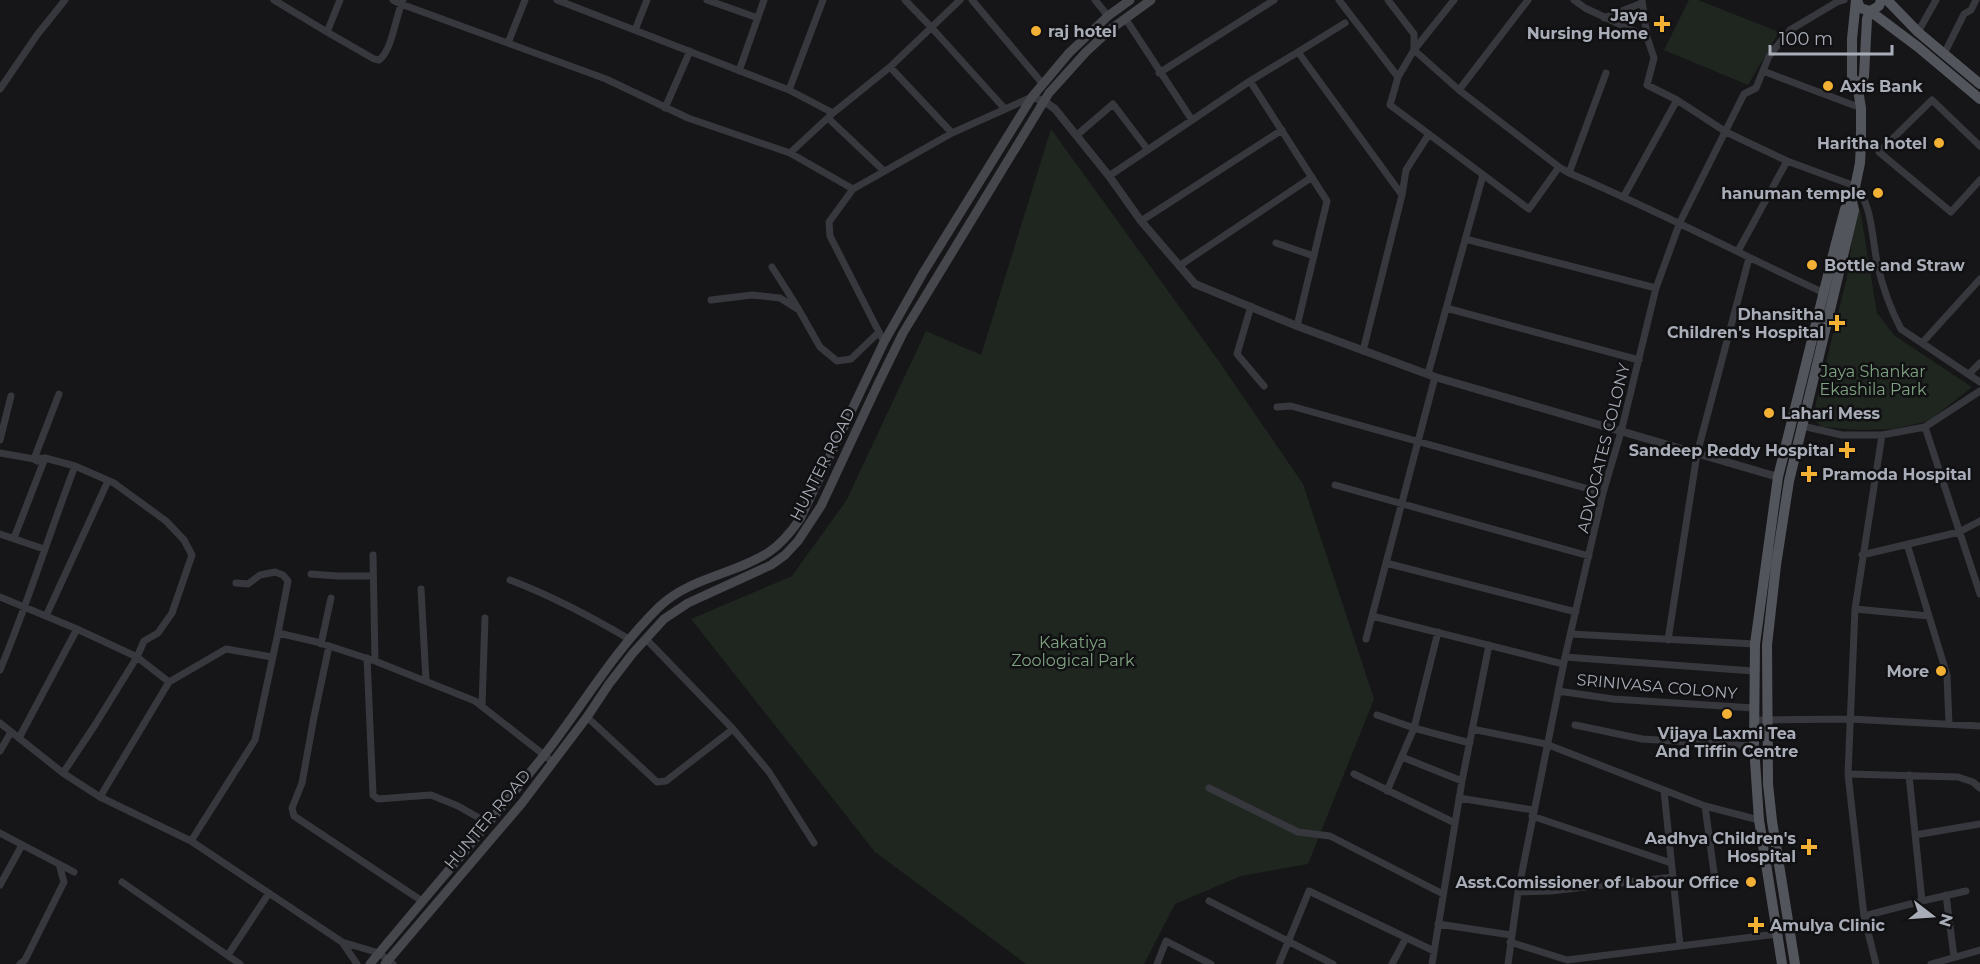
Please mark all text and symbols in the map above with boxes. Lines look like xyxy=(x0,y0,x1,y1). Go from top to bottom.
place label: Jaya Nursing Home xyxy=(1527,6,1648,43)
marker: Jaya Nursing Home xyxy=(1653,15,1671,33)
scale bar xyxy=(1770,18,1892,56)
place label: raj hotel xyxy=(1048,22,1117,41)
marker: raj hotel xyxy=(1029,24,1043,38)
text: 100 m xyxy=(1779,28,1833,50)
place label: Axis Bank xyxy=(1839,77,1923,96)
marker: Axis Bank xyxy=(1821,79,1835,93)
place label: Haritha hotel xyxy=(1817,134,1927,153)
marker: Haritha hotel xyxy=(1932,136,1946,150)
place label: hanuman temple xyxy=(1721,184,1866,203)
marker: hanuman temple xyxy=(1871,186,1885,200)
place label: Bottle and Straw xyxy=(1824,256,1965,275)
marker: Bottle and Straw xyxy=(1805,258,1819,272)
place label: Dhansitha Children's Hospital xyxy=(1667,305,1824,342)
marker: Dhansitha Children's Hospital xyxy=(1828,314,1846,332)
street label: ADVOCATES COLONY xyxy=(1573,360,1634,535)
park label: Jaya Shankar Ekashila Park xyxy=(1819,362,1927,399)
place label: Lahari Mess xyxy=(1781,404,1881,423)
street label: HUNTER ROAD xyxy=(786,405,859,524)
marker: Lahari Mess xyxy=(1762,406,1776,420)
place label: Sandeep Reddy Hospital xyxy=(1629,441,1834,460)
marker: Sandeep Reddy Hospital xyxy=(1838,441,1856,459)
marker: Pramoda Hospital xyxy=(1800,465,1818,483)
place label: Pramoda Hospital xyxy=(1822,465,1972,484)
park label: Kakatiya Zoological Park xyxy=(1011,633,1135,670)
place label: More xyxy=(1886,662,1929,681)
marker: More xyxy=(1934,664,1948,678)
street label: SRINIVASA COLONY xyxy=(1576,670,1739,703)
marker: Vijaya Laxmi Tea And Tiffin Centre xyxy=(1720,707,1734,721)
place label: Vijaya Laxmi Tea And Tiffin Centre xyxy=(1655,724,1798,761)
street label: HUNTER ROAD xyxy=(440,766,534,873)
place label: Aadhya Children's Hospital xyxy=(1644,829,1796,866)
marker: Aadhya Children's Hospital xyxy=(1800,838,1818,856)
place label: Asst.Comissioner of Labour Office xyxy=(1455,873,1739,892)
marker: Asst.Comissioner of Labour Office xyxy=(1744,875,1758,889)
north arrow xyxy=(1902,886,1962,946)
text: N xyxy=(1935,911,1957,929)
marker: Amulya Clinic xyxy=(1747,916,1765,934)
place label: Amulya Clinic xyxy=(1769,916,1886,935)

